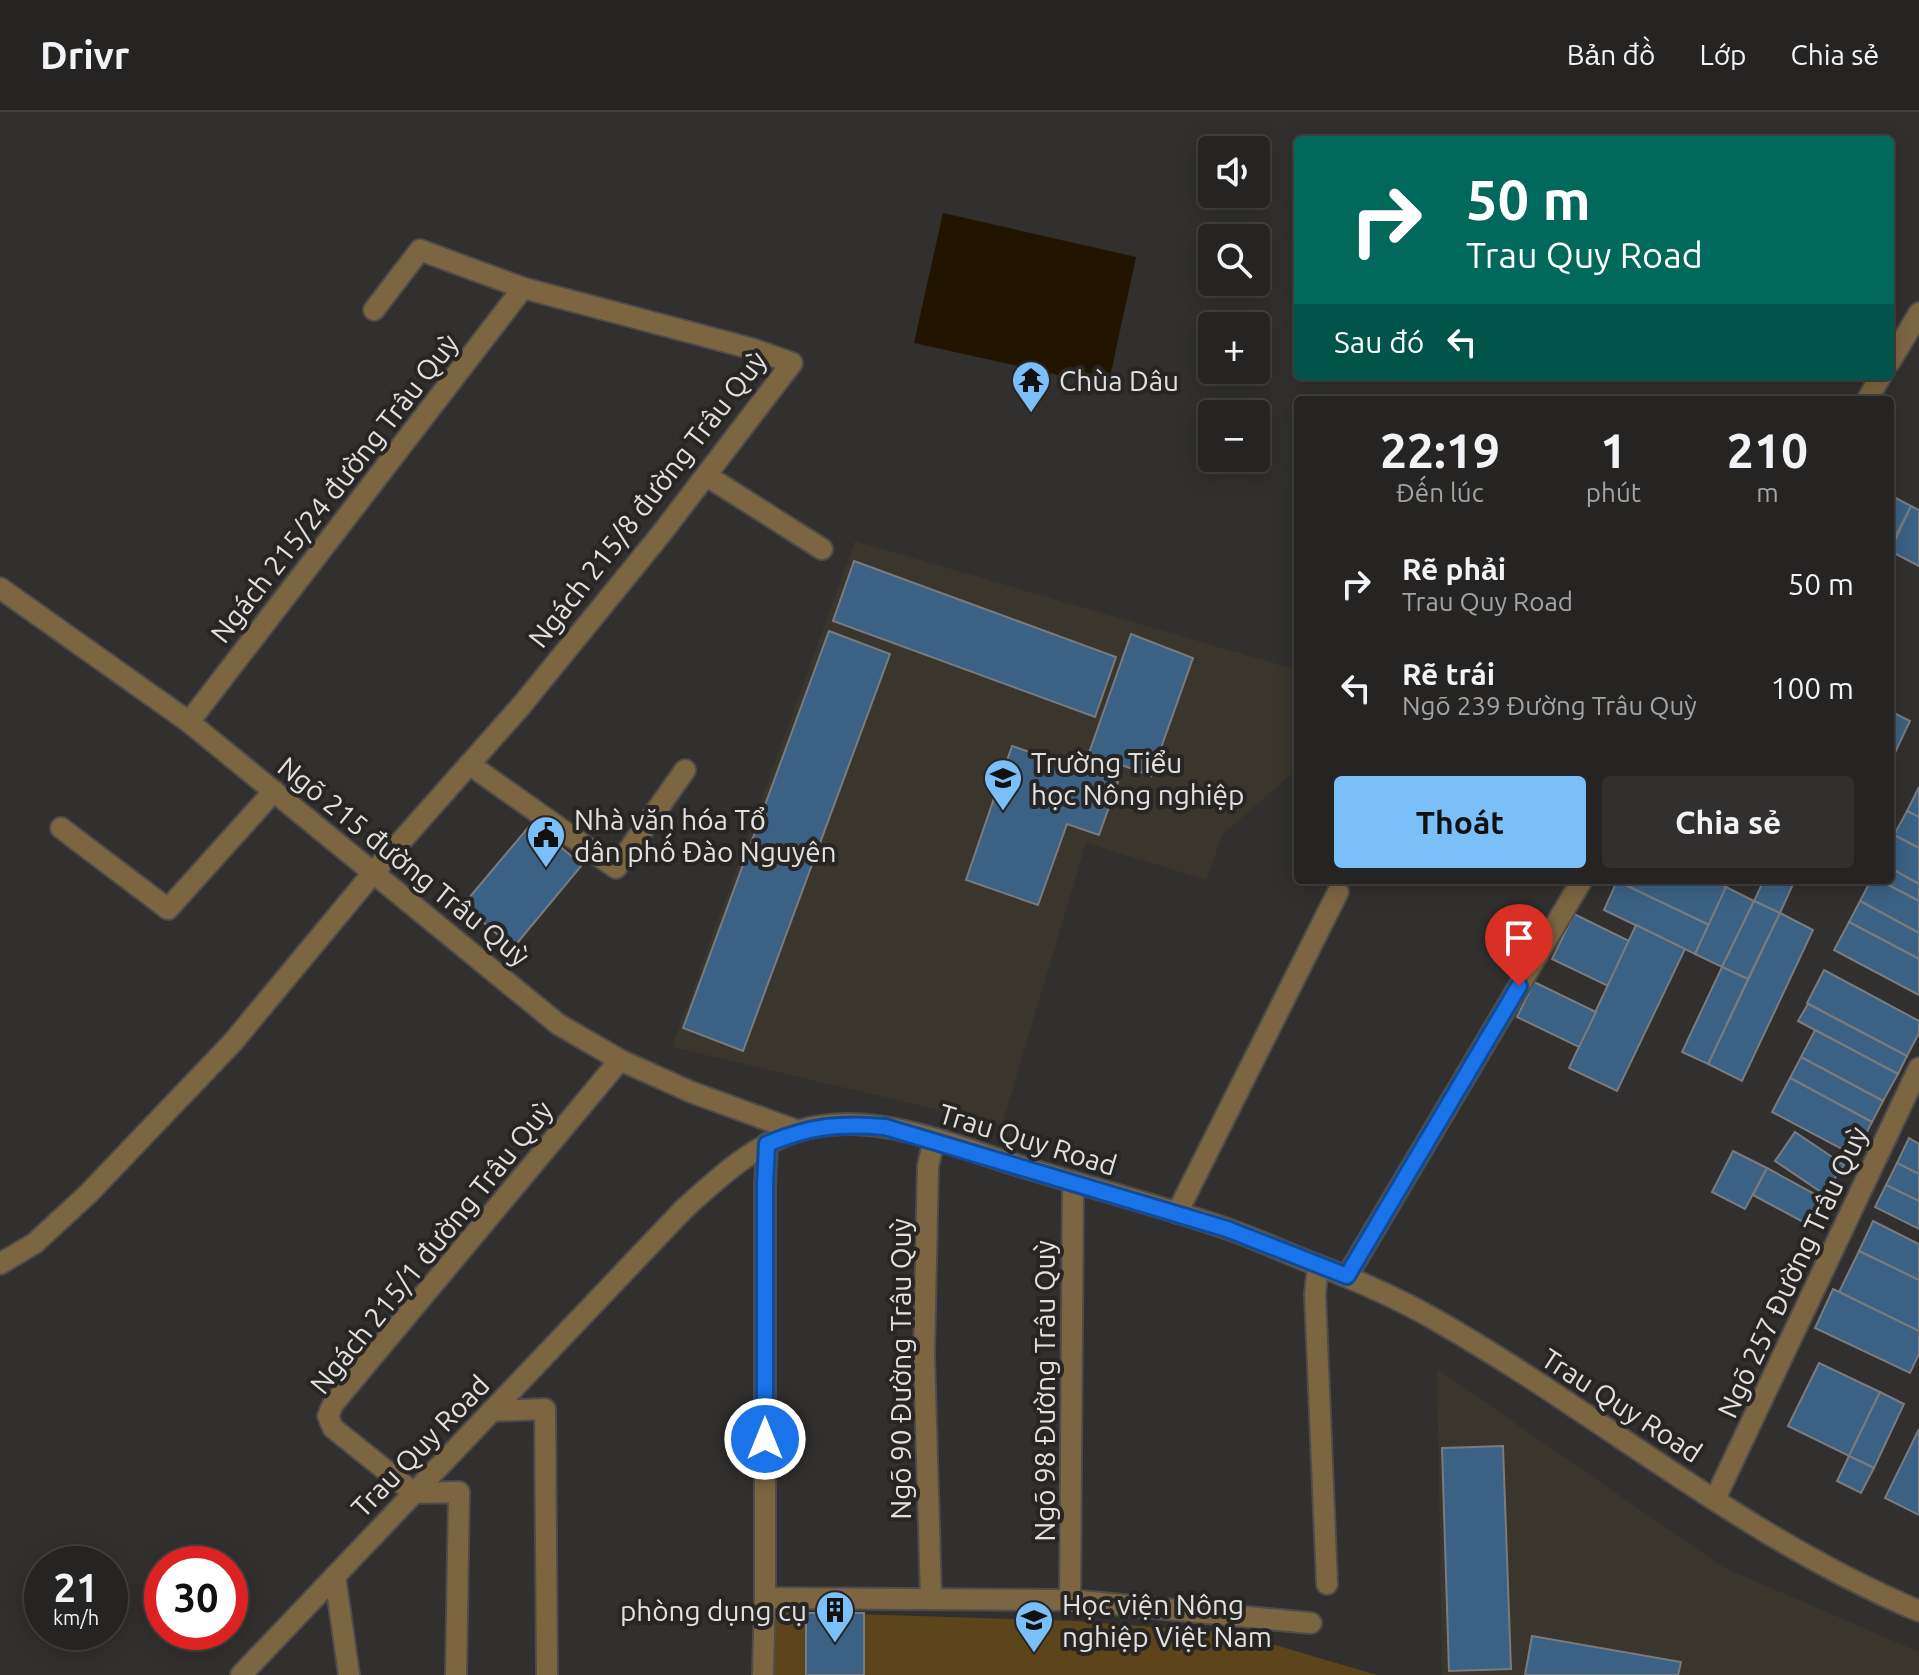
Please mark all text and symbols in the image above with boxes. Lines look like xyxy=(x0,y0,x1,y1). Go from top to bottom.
text: Drivr xyxy=(40,34,129,76)
text: Bản đồ xyxy=(1567,39,1655,70)
text: Lớp xyxy=(1699,39,1747,70)
text: Chia sẻ xyxy=(1791,39,1879,70)
map controls xyxy=(1198,136,1270,472)
button: sound xyxy=(1198,136,1270,208)
icon: right xyxy=(1334,168,1438,272)
text: 50 m xyxy=(1466,168,1591,231)
button: search xyxy=(1198,224,1270,296)
text: Trau Quy Road xyxy=(1466,234,1703,275)
button: + xyxy=(1198,312,1270,384)
icon: left xyxy=(1440,320,1484,364)
text: Sau đó xyxy=(1334,325,1424,359)
street label: Ngách 215/24 đường Trâu Quỳ xyxy=(204,328,464,648)
street label: Ngách 215/8 đường Trâu Quỳ xyxy=(522,345,772,653)
temple icon: Chùa Dâu xyxy=(1010,359,1052,414)
place label: Chùa Dâu xyxy=(1059,365,1179,396)
button: − xyxy=(1198,400,1270,472)
text: 22:19 xyxy=(1380,423,1500,477)
text: 1 xyxy=(1600,423,1627,477)
text: 210 xyxy=(1727,423,1808,477)
text: Đến lúc xyxy=(1396,478,1484,507)
text: phút xyxy=(1586,478,1641,507)
text: m xyxy=(1756,478,1779,507)
text: Rẽ phải xyxy=(1402,552,1506,586)
icon: right xyxy=(1334,562,1378,606)
text: 50 m xyxy=(1787,567,1854,601)
text: Trau Quy Road xyxy=(1402,587,1573,616)
text: Rẽ trái xyxy=(1402,657,1495,691)
icon: left xyxy=(1334,666,1378,710)
text: 100 m xyxy=(1770,671,1854,705)
text: Ngõ 239 Đường Trâu Quỳ xyxy=(1402,691,1697,720)
place label: Trường Tiểu học Nông nghiệp xyxy=(1031,747,1244,810)
street label: Ngõ 215 đường Trâu Quỳ xyxy=(272,750,536,972)
school or university icon: Trường Tiểu học Nông nghiệp xyxy=(982,757,1024,812)
button: Thoát xyxy=(1334,776,1586,868)
button: Chia sẻ xyxy=(1602,776,1854,868)
place label: Nhà văn hóa Tổ dân phố Đào Nguyên xyxy=(574,804,837,867)
public building icon: Nhà văn hóa Tổ dân phố Đào Nguyên xyxy=(525,814,567,869)
pin xyxy=(1485,904,1553,986)
icon: arrive xyxy=(1497,916,1541,960)
street label: Ngách 215/1 đường Trâu Quỳ xyxy=(304,1095,558,1399)
street label: Trau Quy Road xyxy=(935,1097,1121,1181)
street label: Ngõ 257 Đường Trâu Quỳ xyxy=(1711,1122,1873,1422)
street label: Ngõ 90 Đường Trâu Quỳ xyxy=(885,1218,916,1520)
street label: Ngõ 98 Đường Trâu Quỳ xyxy=(1029,1240,1060,1542)
street label: Trau Quy Road xyxy=(1536,1342,1708,1468)
street label: Trau Quy Road xyxy=(345,1369,495,1523)
position arrow xyxy=(723,1397,807,1481)
speed limit sign: 30 xyxy=(144,1546,248,1650)
text: 21 xyxy=(53,1565,99,1610)
building icon: phòng dụng cụ xyxy=(814,1589,856,1644)
place label: Học viện Nông nghiệp Việt Nam xyxy=(1062,1589,1272,1652)
place label: phòng dụng cụ xyxy=(620,1595,807,1626)
school or university icon: Học viện Nông nghiệp Việt Nam xyxy=(1013,1599,1055,1654)
text: km/h xyxy=(53,1606,99,1629)

